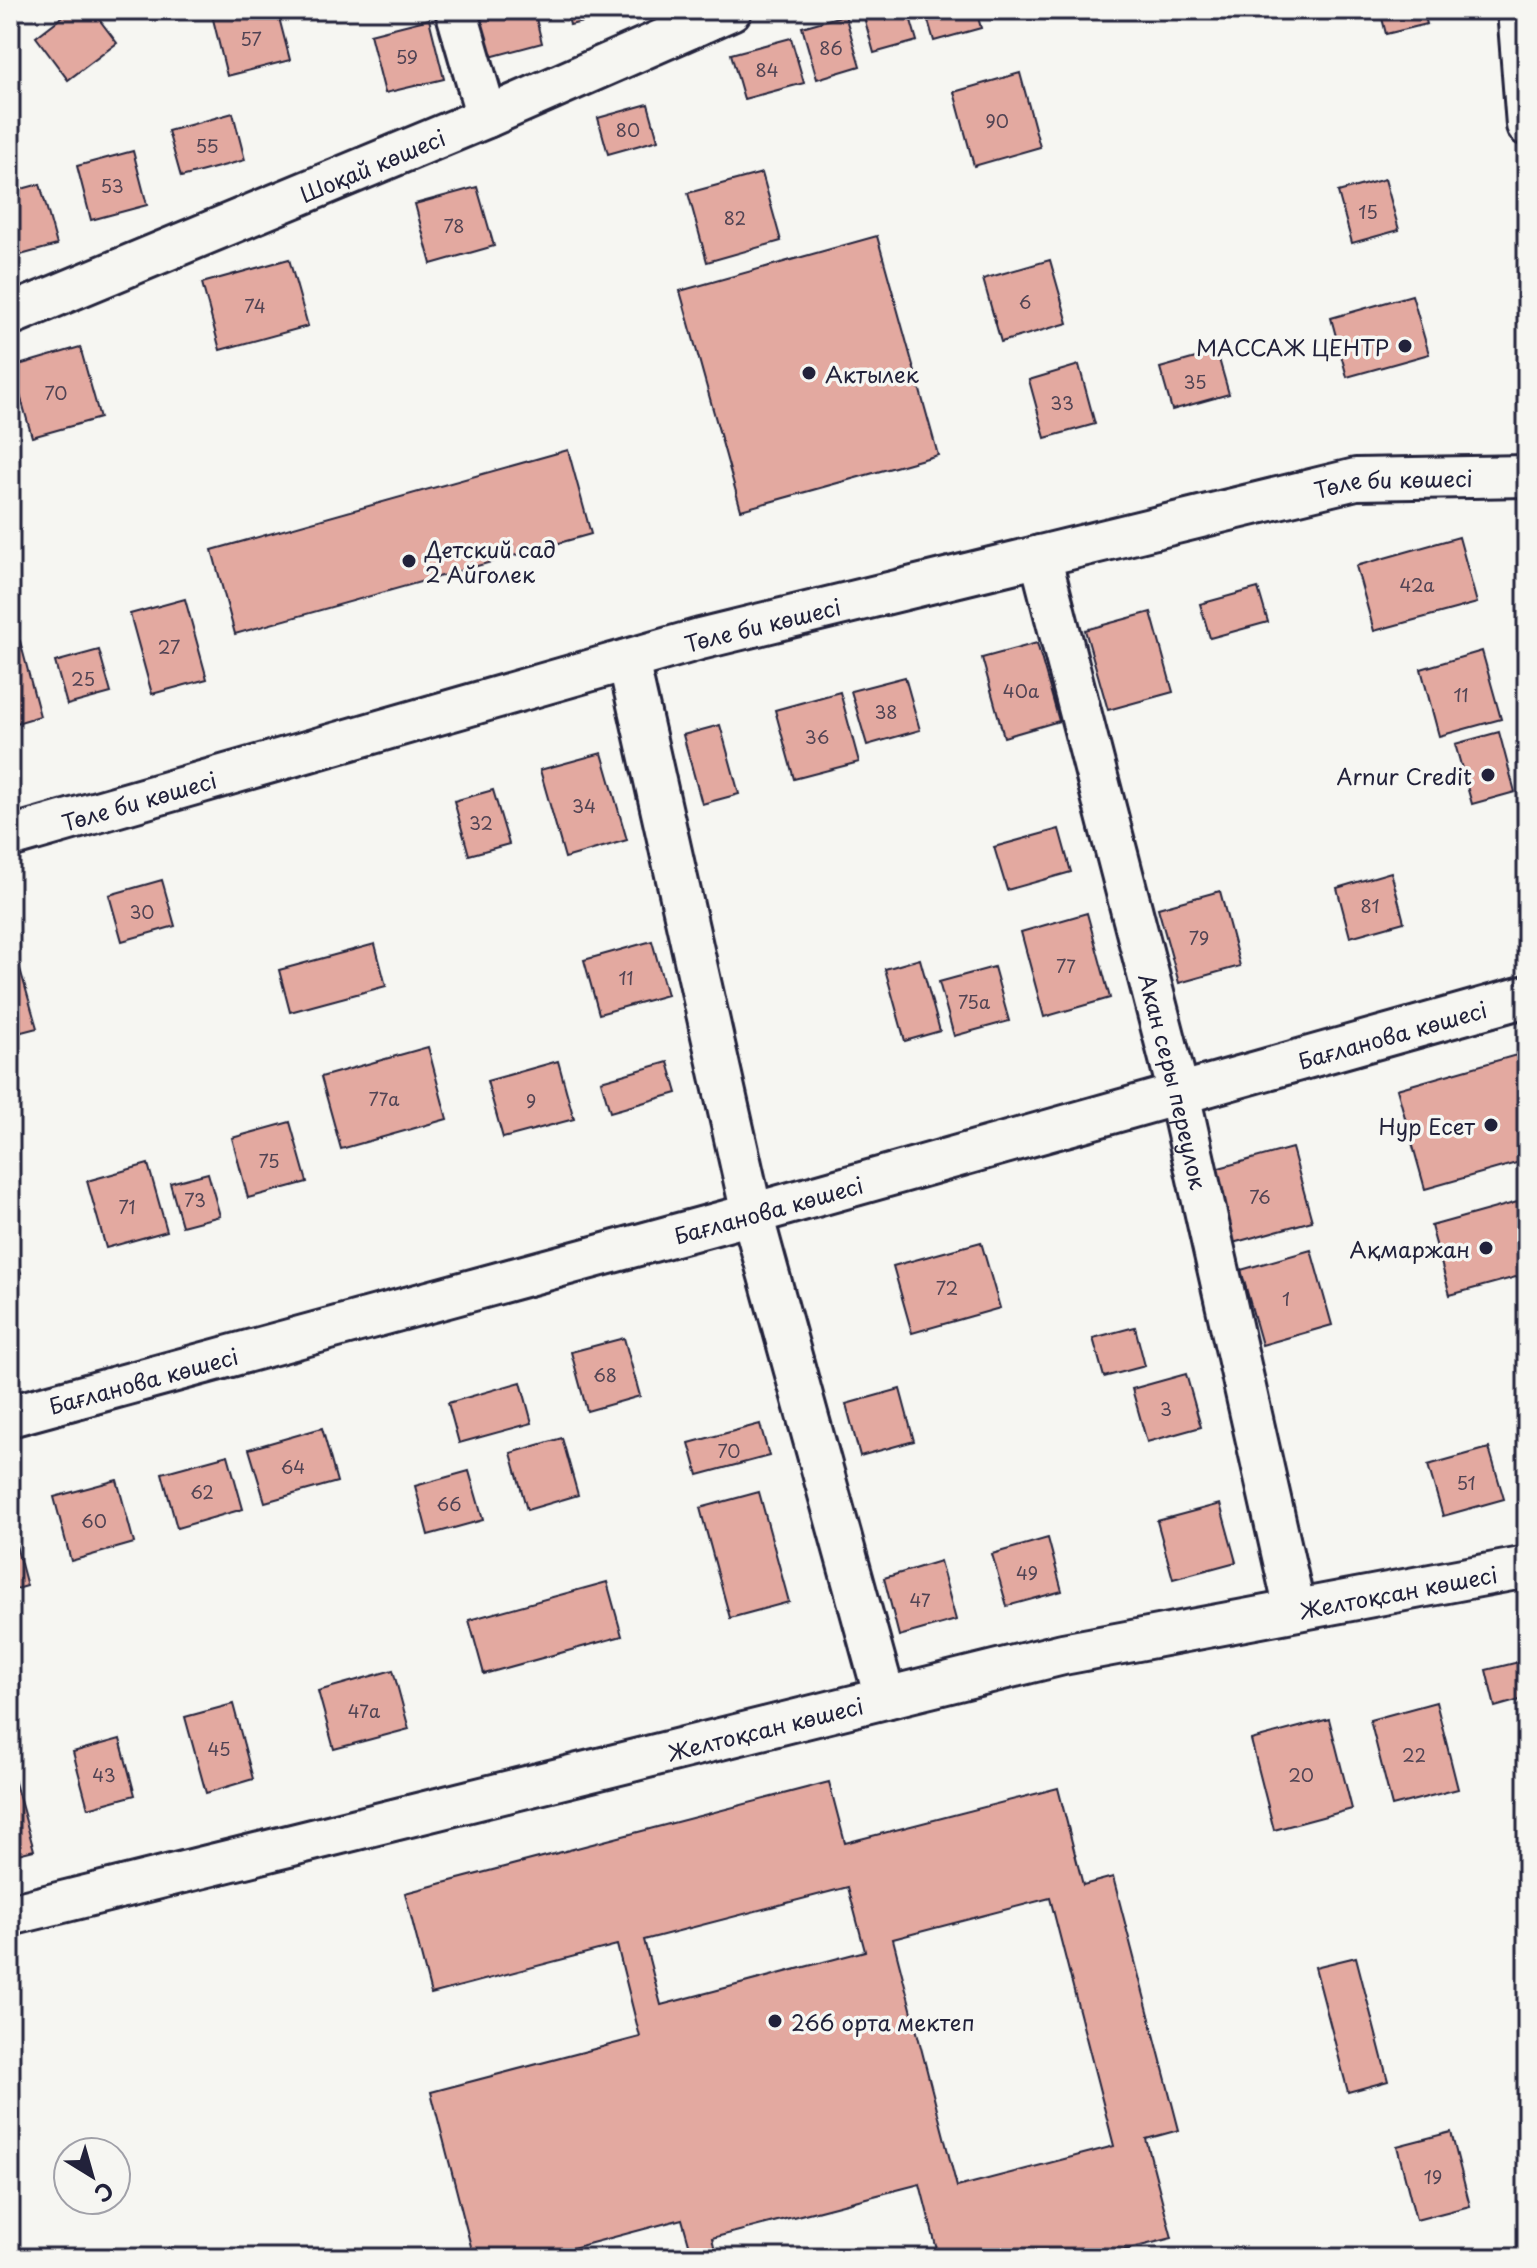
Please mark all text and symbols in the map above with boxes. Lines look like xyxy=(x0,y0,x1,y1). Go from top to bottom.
house number: 57 xyxy=(240,25,262,52)
house number: 86 xyxy=(819,34,843,61)
house number: 59 xyxy=(396,43,418,70)
house number: 84 xyxy=(755,56,779,83)
house number: 90 xyxy=(985,107,1009,134)
house number: 80 xyxy=(616,116,640,143)
street label: Шоқай көшесі xyxy=(294,120,450,210)
house number: 55 xyxy=(195,132,219,159)
house number: 53 xyxy=(100,172,124,199)
house number: 15 xyxy=(1358,198,1378,225)
house number: 82 xyxy=(724,204,746,231)
house number: 78 xyxy=(444,212,465,239)
house number: 6 xyxy=(1019,288,1031,315)
house number: 74 xyxy=(244,292,266,319)
place label: МАССАЖ ЦЕНТР xyxy=(1196,330,1389,363)
marker: МАССАЖ ЦЕНТР xyxy=(1396,337,1414,355)
place label: Актылек xyxy=(825,357,920,390)
marker: Актылек xyxy=(800,364,818,382)
house number: 35 xyxy=(1183,368,1207,395)
house number: 70 xyxy=(45,379,67,406)
house number: 33 xyxy=(1050,389,1074,416)
street label: Төле би көшесі xyxy=(1310,460,1473,505)
place label: Детский сад 2 Айголек xyxy=(424,532,556,590)
marker: Детский сад 2 Айголек xyxy=(400,552,418,570)
house number: 42а xyxy=(1400,571,1435,598)
street label: Төле би көшесі xyxy=(680,589,844,659)
house number: 27 xyxy=(158,633,180,660)
house number: 25 xyxy=(71,665,95,692)
house number: 40а xyxy=(1003,677,1040,704)
house number: 11 xyxy=(1453,681,1469,708)
house number: 38 xyxy=(874,698,898,725)
house number: 36 xyxy=(805,723,829,750)
place label: Arnur Credit xyxy=(1337,759,1472,792)
street label: Төле би көшесі xyxy=(57,762,220,838)
marker: Arnur Credit xyxy=(1479,766,1497,784)
house number: 34 xyxy=(572,792,596,819)
house number: 32 xyxy=(469,809,493,836)
house number: 81 xyxy=(1360,892,1380,919)
house number: 30 xyxy=(129,898,155,925)
house number: 79 xyxy=(1189,924,1209,951)
house number: 77 xyxy=(1056,952,1076,979)
house number: 11 xyxy=(618,964,634,991)
street label: Акан серы переулок xyxy=(1132,969,1217,1193)
house number: 75а xyxy=(958,988,991,1015)
street label: Бағланова көшесі xyxy=(1294,992,1490,1076)
house number: 77а xyxy=(368,1085,400,1112)
house number: 9 xyxy=(526,1087,536,1114)
place label: Нур Есет xyxy=(1379,1109,1475,1142)
marker: Нур Есет xyxy=(1482,1116,1500,1134)
house number: 75 xyxy=(259,1147,280,1174)
street label: Бағланова көшесі xyxy=(670,1167,867,1251)
house number: 76 xyxy=(1249,1183,1271,1210)
house number: 73 xyxy=(184,1186,206,1213)
house number: 71 xyxy=(119,1193,135,1220)
place label: Ақмаржан xyxy=(1350,1232,1470,1265)
marker: Ақмаржан xyxy=(1477,1239,1495,1257)
house number: 72 xyxy=(936,1274,958,1301)
house number: 1 xyxy=(1282,1285,1290,1312)
street label: Бағланова көшесі xyxy=(45,1338,242,1421)
house number: 68 xyxy=(593,1361,617,1388)
house number: 3 xyxy=(1160,1395,1172,1422)
house number: 70 xyxy=(718,1437,740,1464)
house number: 64 xyxy=(281,1453,305,1480)
house number: 51 xyxy=(1456,1469,1476,1496)
house number: 62 xyxy=(190,1478,214,1505)
house number: 66 xyxy=(437,1490,461,1517)
house number: 60 xyxy=(81,1507,107,1534)
street label: Желтоқсан көшесі xyxy=(1297,1556,1500,1626)
house number: 49 xyxy=(1016,1559,1038,1586)
house number: 47 xyxy=(909,1586,931,1613)
street label: Желтоқсан көшесі xyxy=(664,1688,866,1768)
house number: 47а xyxy=(348,1697,381,1724)
house number: 45 xyxy=(208,1735,231,1762)
house number: 22 xyxy=(1402,1741,1426,1768)
house number: 43 xyxy=(92,1761,116,1788)
house number: 20 xyxy=(1288,1761,1314,1788)
place label: 266 орта мектеп xyxy=(791,2005,975,2038)
marker: 266 орта мектеп xyxy=(766,2012,784,2030)
north arrow xyxy=(52,2136,132,2216)
house number: 19 xyxy=(1424,2163,1442,2190)
text: С xyxy=(88,2175,121,2211)

